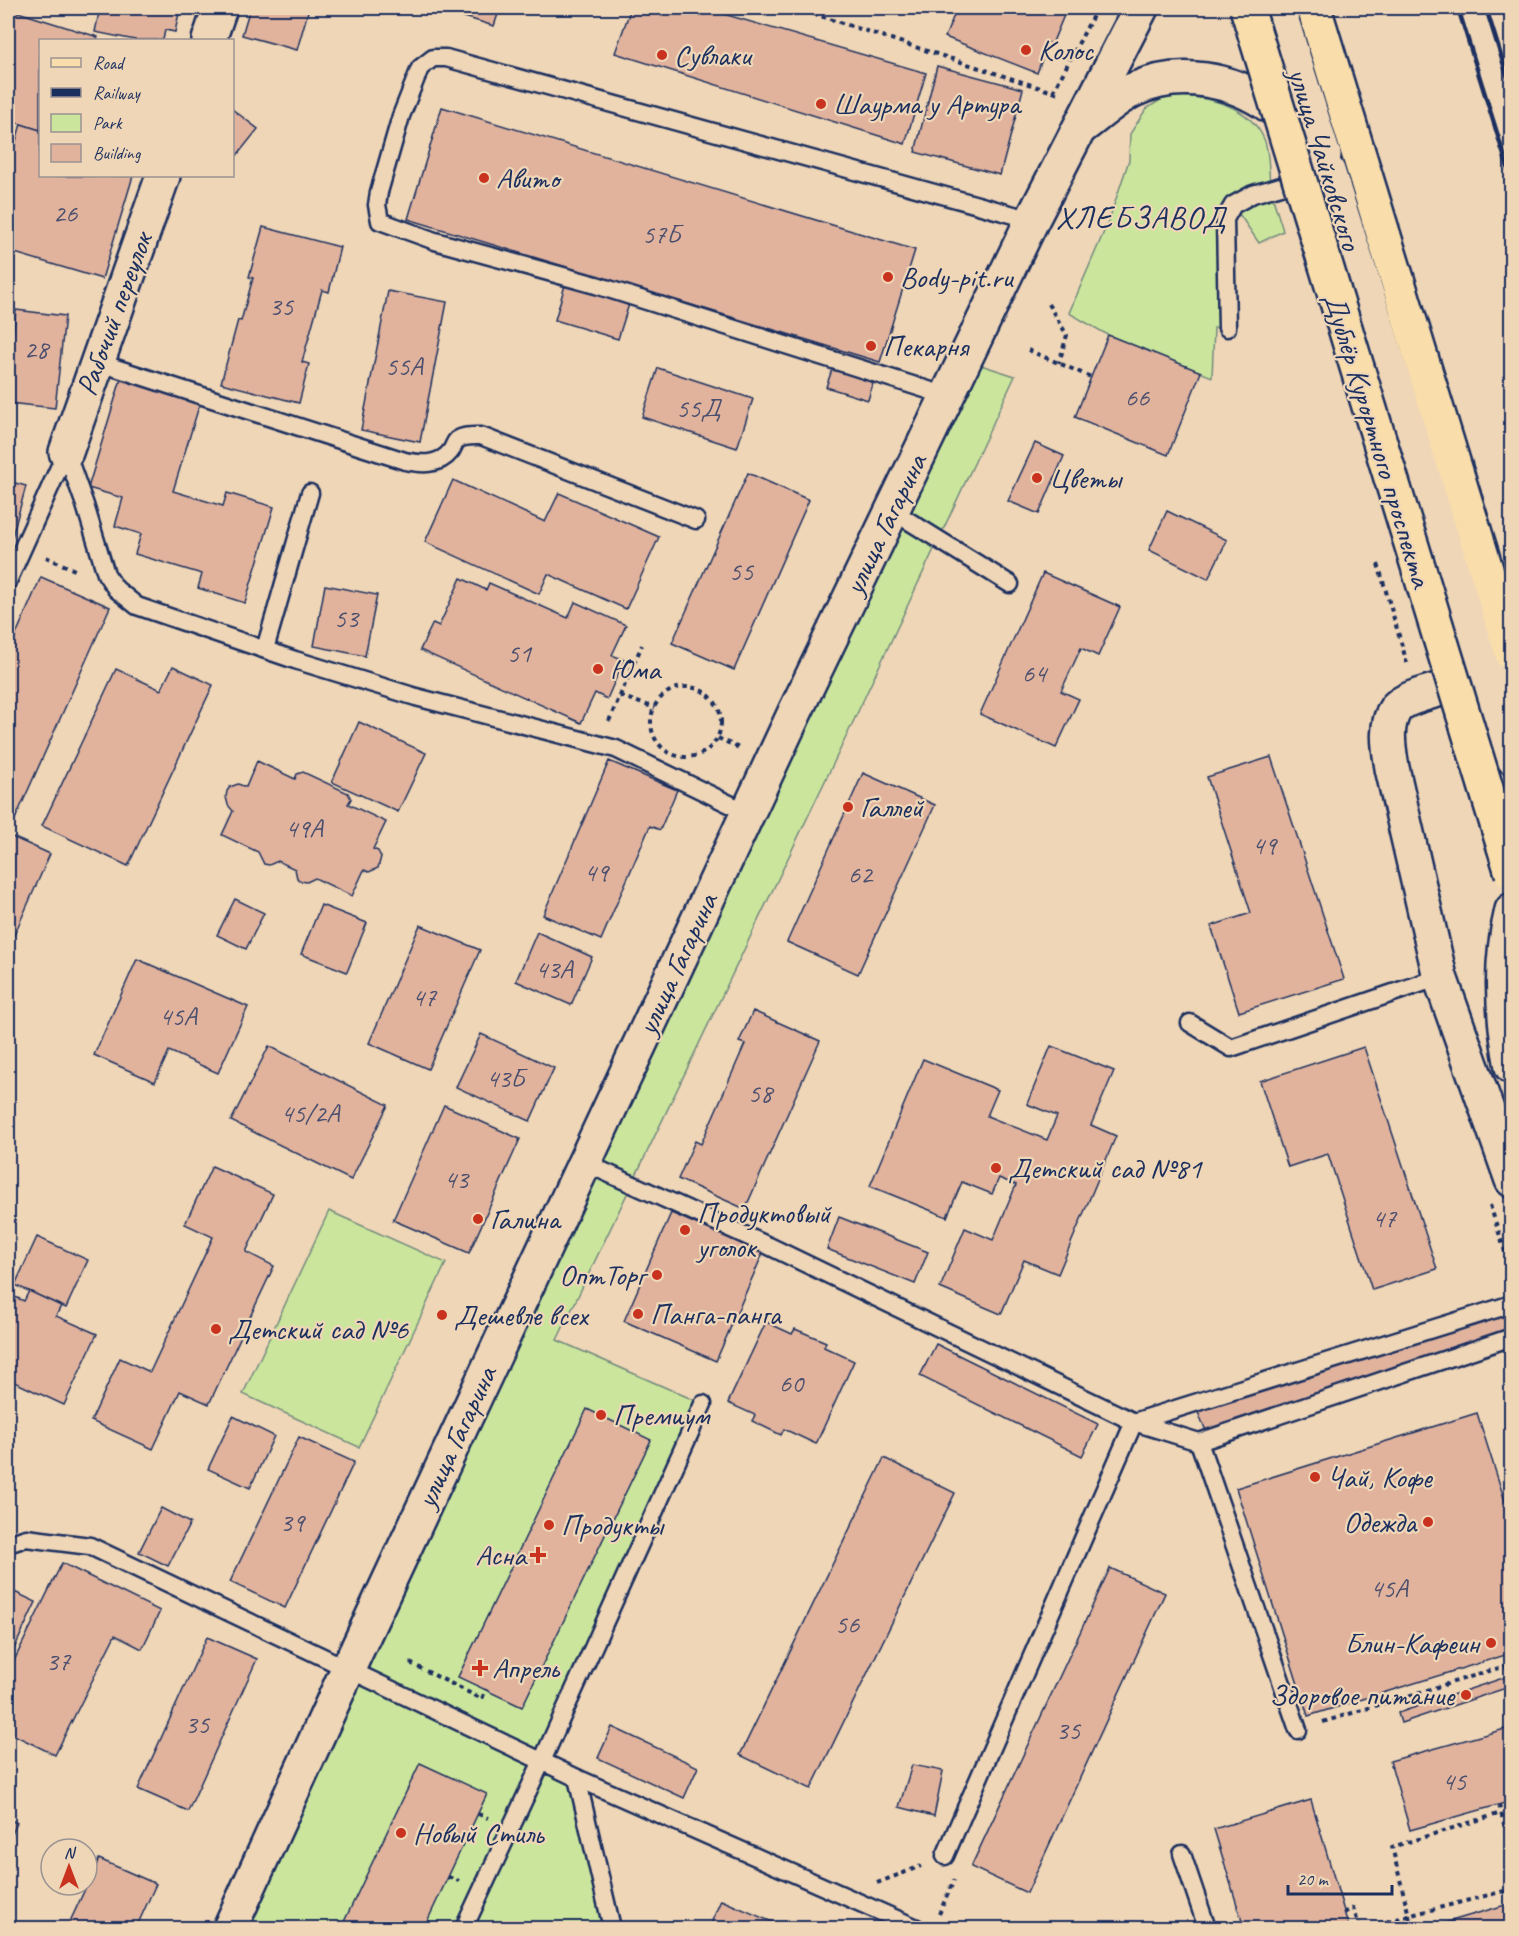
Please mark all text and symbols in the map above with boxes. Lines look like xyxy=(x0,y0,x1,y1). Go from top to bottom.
place label: Колос xyxy=(1038,31,1094,69)
place label: Сувлаки xyxy=(674,36,753,74)
legend xyxy=(39,39,234,177)
marker: Колос xyxy=(1019,43,1033,57)
marker: Сувлаки xyxy=(655,48,669,62)
text: Road xyxy=(93,52,126,74)
street label: улица Чайковского xyxy=(1279,61,1371,256)
text: Railway xyxy=(93,82,141,104)
place label: Шаурма у Артура xyxy=(833,85,1023,123)
marker: Шаурма у Артура xyxy=(814,97,828,111)
text: Park xyxy=(93,112,123,134)
text: Building xyxy=(93,142,142,164)
place label: Авито xyxy=(496,159,562,197)
marker: Авито xyxy=(477,171,491,185)
house number: 26 xyxy=(53,196,78,230)
district label: ХЛЕБЗАВОД xyxy=(1056,197,1228,238)
house number: 57Б xyxy=(642,217,684,251)
street label: Рабочий переулок xyxy=(67,225,162,400)
place label: Body-pit.ru xyxy=(900,258,1015,296)
marker: Body-pit.ru xyxy=(881,270,895,284)
street label: Дублёр Курортного проспекта xyxy=(1315,288,1441,594)
house number: 35 xyxy=(269,289,295,323)
place label: Пекарня xyxy=(883,327,971,365)
house number: 28 xyxy=(24,332,51,366)
marker: Пекарня xyxy=(864,339,878,353)
house number: 55А xyxy=(385,349,424,383)
house number: 66 xyxy=(1125,380,1150,414)
house number: 55Д xyxy=(676,391,722,425)
street label: улица Гагарина xyxy=(834,446,936,602)
place label: Цветы xyxy=(1049,459,1123,497)
marker: Цветы xyxy=(1030,471,1044,485)
house number: 55 xyxy=(729,554,755,588)
house number: 53 xyxy=(334,601,360,635)
house number: 51 xyxy=(507,636,533,670)
place label: Юма xyxy=(610,650,662,688)
house number: 64 xyxy=(1022,656,1049,690)
marker: Юма xyxy=(591,662,605,676)
place label: Галлей xyxy=(860,788,924,826)
marker: Галлей xyxy=(841,800,855,814)
house number: 49А xyxy=(285,811,324,845)
house number: 49 xyxy=(1252,828,1278,862)
house number: 49 xyxy=(584,855,610,889)
house number: 62 xyxy=(848,857,874,891)
street label: улица Гагарина xyxy=(627,885,727,1043)
house number: 43А xyxy=(535,952,574,986)
house number: 47 xyxy=(412,980,438,1014)
house number: 45А xyxy=(159,999,198,1033)
house number: 43Б xyxy=(486,1061,528,1095)
house number: 58 xyxy=(748,1076,775,1110)
house number: 45/2А xyxy=(281,1096,341,1130)
place label: Детский сад №81 xyxy=(1008,1149,1203,1187)
marker: Детский сад №81 xyxy=(989,1161,1003,1175)
house number: 43 xyxy=(444,1162,470,1196)
place label: Продуктовый уголок xyxy=(695,1194,832,1266)
place label: Галина xyxy=(490,1200,562,1238)
house number: 47 xyxy=(1372,1201,1398,1235)
marker: Галина xyxy=(471,1212,485,1226)
marker: Продуктовый уголок xyxy=(678,1223,692,1237)
place label: ОптТорг xyxy=(559,1256,649,1294)
marker: ОптТорг xyxy=(650,1268,664,1282)
place label: Панга-панга xyxy=(650,1295,782,1333)
place label: Дешевле всех xyxy=(454,1296,591,1334)
marker: Панга-панга xyxy=(631,1307,645,1321)
marker: Дешевле всех xyxy=(435,1308,449,1322)
place label: Детский сад №6 xyxy=(228,1310,410,1348)
marker: Детский сад №6 xyxy=(209,1322,223,1336)
street label: улица Гагарина xyxy=(406,1358,506,1516)
house number: 60 xyxy=(779,1366,805,1400)
place label: Премиум xyxy=(613,1396,711,1434)
marker: Премиум xyxy=(594,1408,608,1422)
place label: Чай, Кофе xyxy=(1327,1458,1434,1496)
marker: Чай, Кофе xyxy=(1308,1470,1322,1484)
place label: Одежда xyxy=(1344,1503,1418,1541)
house number: 39 xyxy=(280,1505,306,1539)
place label: Продукты xyxy=(561,1506,665,1544)
marker: Одежда xyxy=(1421,1515,1435,1529)
marker: Продукты xyxy=(542,1518,556,1532)
place label: Асна xyxy=(475,1536,528,1574)
marker: Асна xyxy=(531,1548,545,1562)
house number: 45А xyxy=(1370,1571,1409,1605)
house number: 56 xyxy=(835,1607,860,1641)
place label: Блин-Кафеин xyxy=(1345,1624,1481,1662)
marker: Блин-Кафеин xyxy=(1484,1636,1498,1650)
house number: 37 xyxy=(46,1644,72,1678)
place label: Апрель xyxy=(492,1649,561,1687)
marker: Апрель xyxy=(473,1661,487,1675)
place label: Здоровое питание xyxy=(1269,1676,1456,1714)
marker: Здоровое питание xyxy=(1459,1688,1473,1702)
house number: 35 xyxy=(185,1707,211,1741)
house number: 35 xyxy=(1056,1713,1082,1747)
house number: 45 xyxy=(1442,1764,1468,1798)
place label: Новый Стиль xyxy=(413,1814,545,1852)
marker: Новый Стиль xyxy=(394,1826,408,1840)
north arrow xyxy=(39,1837,99,1897)
text: N xyxy=(64,1843,77,1863)
scale bar xyxy=(1288,1858,1392,1896)
text: 20 m xyxy=(1297,1868,1330,1890)

